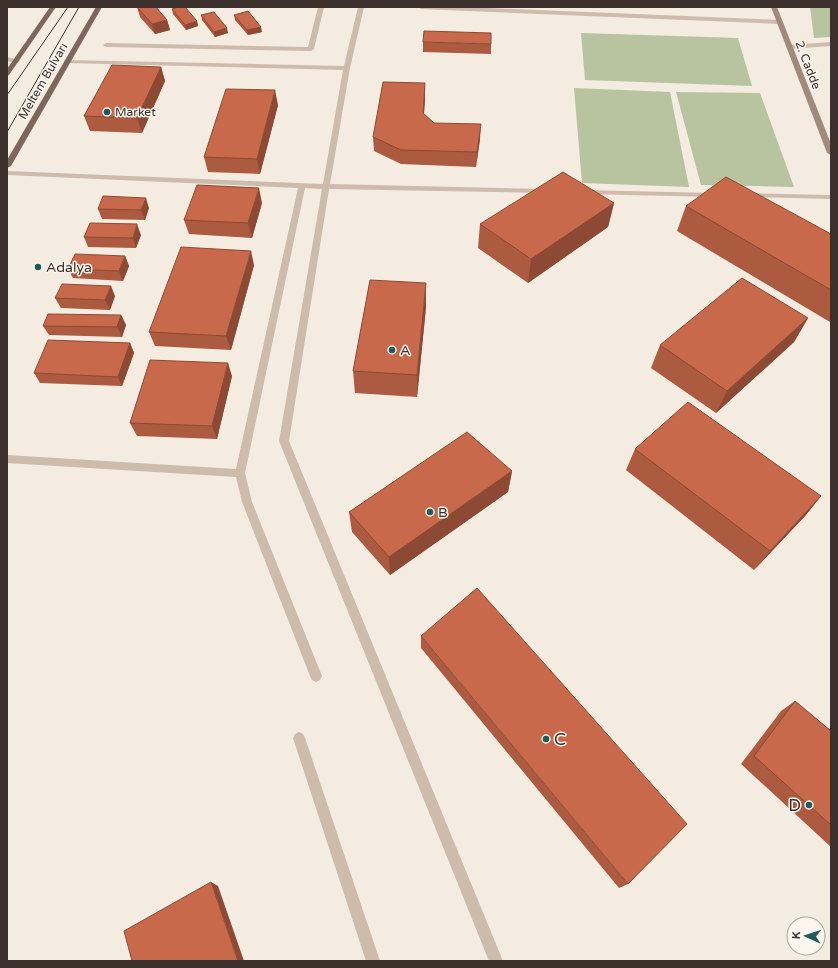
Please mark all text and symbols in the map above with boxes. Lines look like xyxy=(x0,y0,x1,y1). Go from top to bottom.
street label: 2. Cadde xyxy=(792,39,824,91)
street label: Meltem Bulvarı xyxy=(15,40,71,122)
place label: Market xyxy=(115,105,156,119)
marker: Market xyxy=(102,107,112,117)
place label: Adalya xyxy=(46,259,92,276)
marker: Adalya xyxy=(33,262,43,272)
place label: A xyxy=(400,342,410,359)
marker: A xyxy=(387,345,397,355)
place label: B xyxy=(438,504,448,521)
marker: B xyxy=(425,507,435,517)
place label: C xyxy=(554,729,566,750)
marker: C xyxy=(541,734,551,744)
place label: D xyxy=(788,795,801,816)
marker: D xyxy=(804,800,814,810)
north arrow xyxy=(786,916,826,956)
text: K xyxy=(790,931,803,940)

